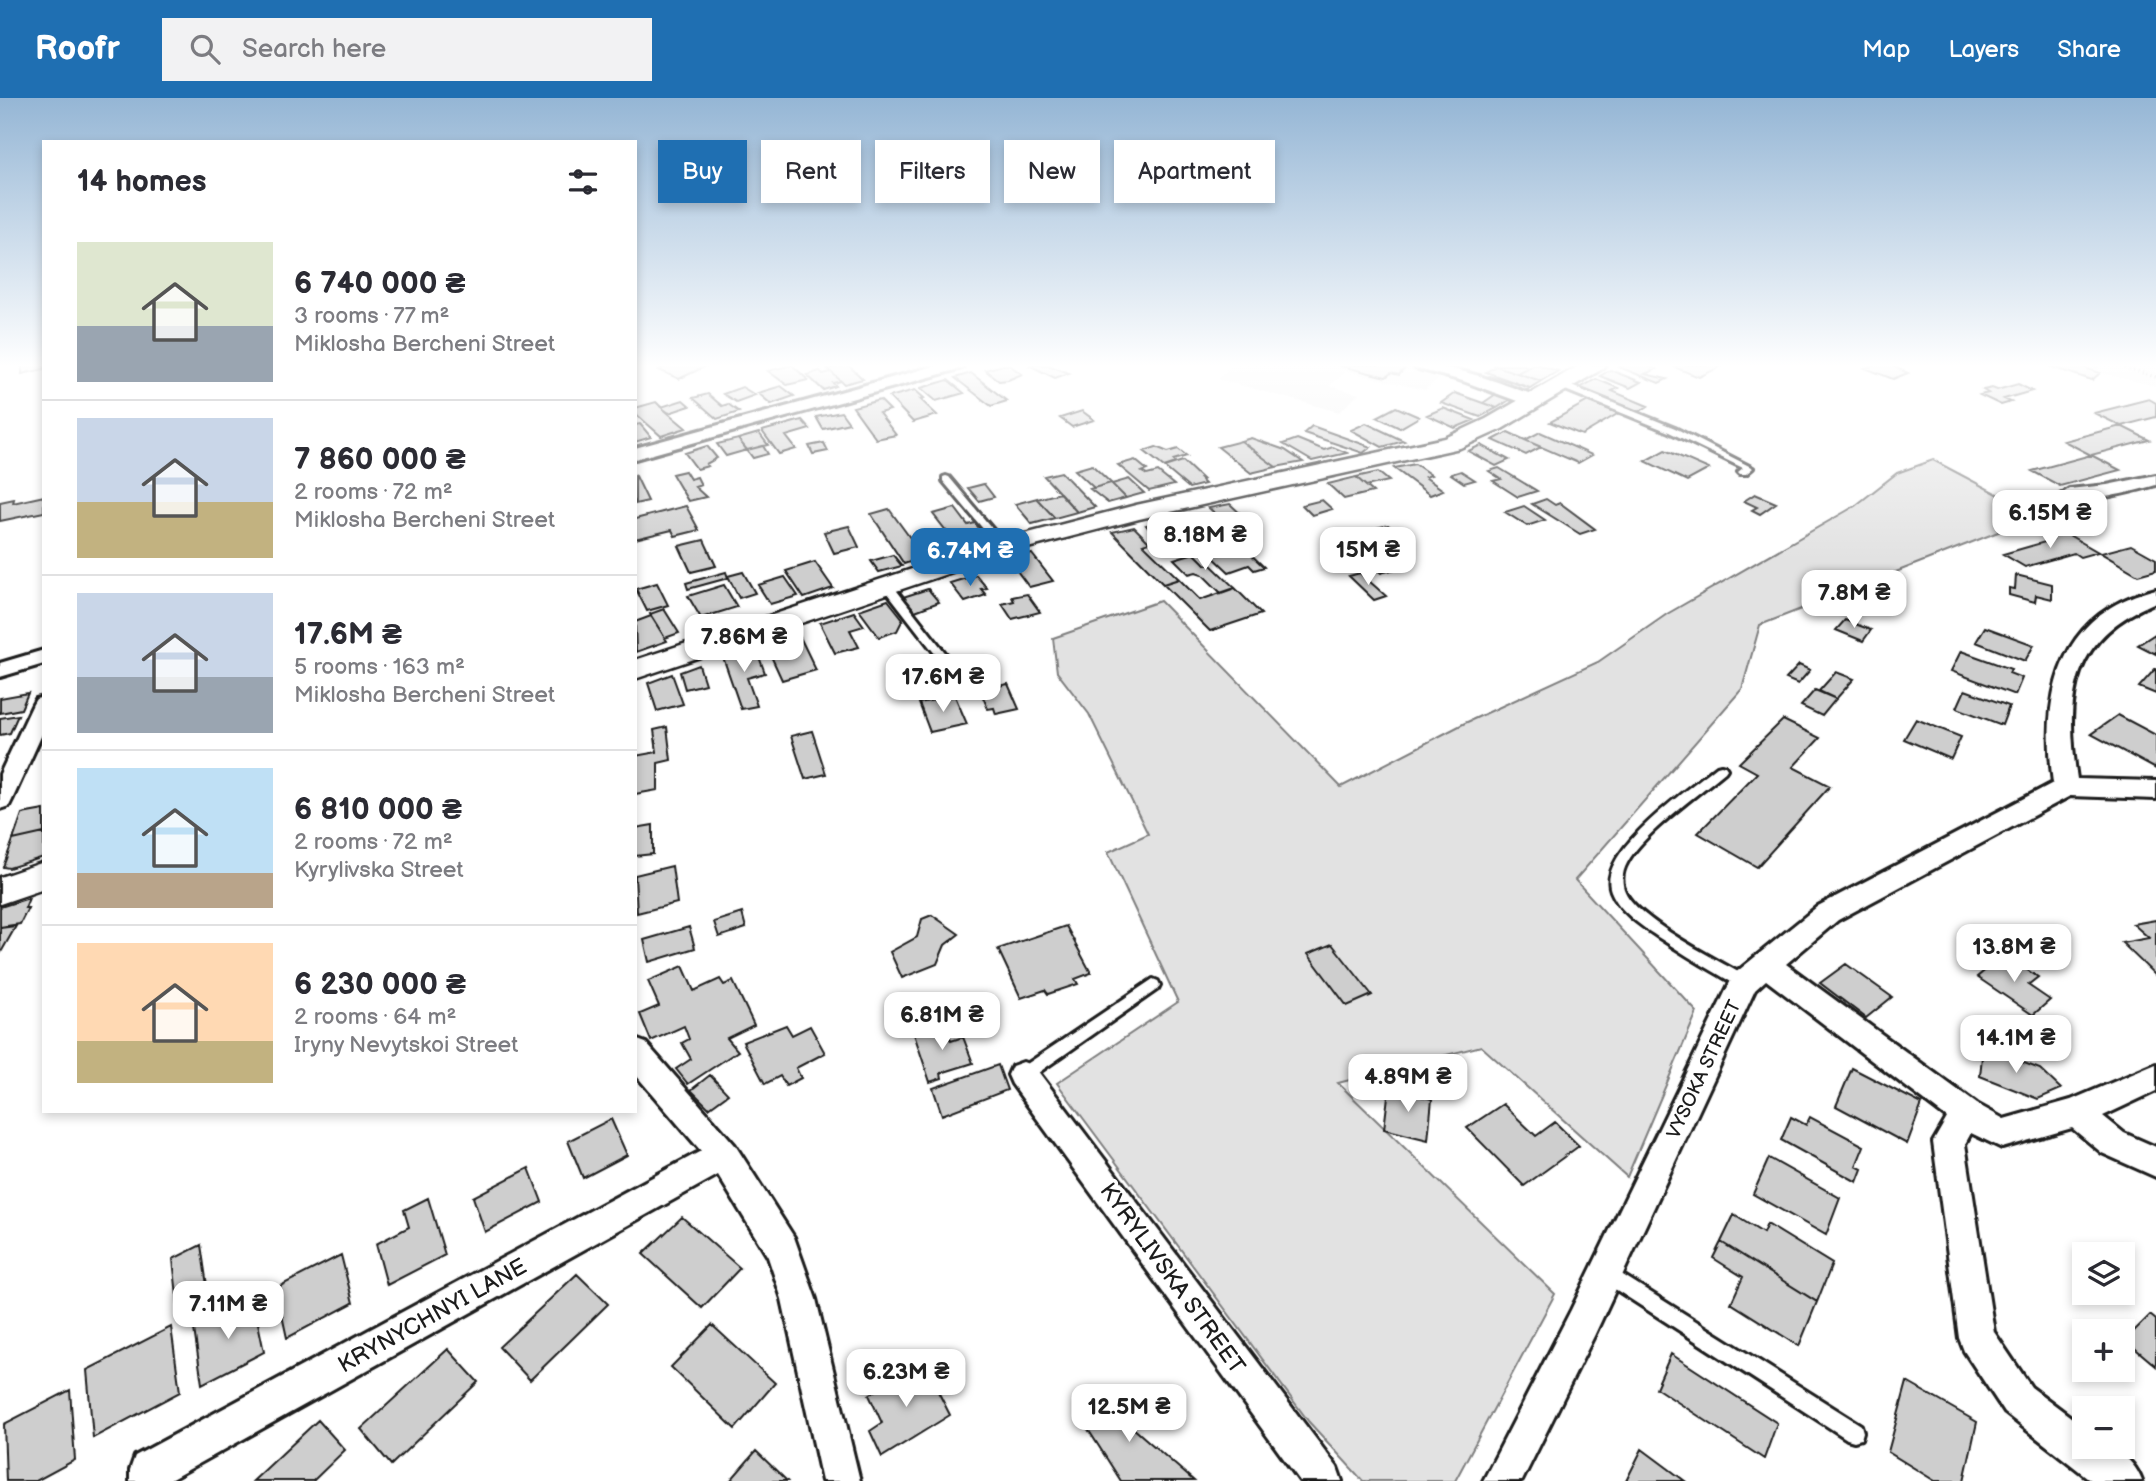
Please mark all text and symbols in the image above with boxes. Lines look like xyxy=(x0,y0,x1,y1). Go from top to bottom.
search box xyxy=(162,18,652,81)
text: Roofr xyxy=(35,29,120,69)
icon: search xyxy=(186,30,224,68)
text: Search here xyxy=(242,34,386,65)
text: Map xyxy=(1862,35,1910,64)
text: Layers xyxy=(1948,35,2019,64)
text: Share xyxy=(2057,35,2121,64)
chip: Buy xyxy=(658,140,747,203)
chip: Rent xyxy=(761,140,861,203)
chip: Filters xyxy=(875,140,990,203)
chip: New xyxy=(1004,140,1100,203)
chip: Apartment xyxy=(1114,140,1275,203)
icon: filters xyxy=(564,163,602,201)
text: 14 homes xyxy=(77,164,206,200)
text: 6 740 000 ₴ xyxy=(294,266,465,302)
icon: home xyxy=(133,270,217,354)
text: 3 rooms · 77 m² xyxy=(294,302,450,330)
text: Miklosha Bercheni Street xyxy=(294,330,555,358)
text: 7 860 000 ₴ xyxy=(294,442,466,478)
icon: home xyxy=(133,446,217,530)
text: 2 rooms · 72 m² xyxy=(294,478,453,506)
pin: 6.15M ₴ xyxy=(1985,490,2115,550)
text: 6.15M ₴ xyxy=(2008,499,2092,527)
text: Miklosha Bercheni Street xyxy=(294,506,555,534)
pin: 8.18M ₴ xyxy=(1140,512,1270,572)
text: 8.18M ₴ xyxy=(1163,521,1247,549)
pin: 6.74M ₴ xyxy=(905,528,1035,588)
pin: 15M ₴ xyxy=(1319,528,1417,587)
text: 15M ₴ xyxy=(1336,536,1400,564)
text: 6.74M ₴ xyxy=(927,537,1013,565)
pin: 7.8M ₴ xyxy=(1797,570,1911,630)
text: 7.8M ₴ xyxy=(1818,579,1890,607)
pin: 7.86M ₴ xyxy=(679,614,809,674)
text: 17.6M ₴ xyxy=(294,617,402,653)
icon: home xyxy=(133,621,217,705)
text: 7.86M ₴ xyxy=(701,623,787,651)
text: 5 rooms · 163 m² xyxy=(294,653,465,681)
pin: 17.6M ₴ xyxy=(878,654,1008,714)
text: 17.6M ₴ xyxy=(902,663,984,691)
text: Miklosha Bercheni Street xyxy=(294,681,555,709)
text: 6 810 000 ₴ xyxy=(294,792,462,828)
icon: home xyxy=(133,796,217,880)
text: 2 rooms · 72 m² xyxy=(294,828,453,856)
text: Kyrylivska Street xyxy=(294,856,464,884)
pin: 13.8M ₴ xyxy=(1949,924,2079,984)
text: 13.8M ₴ xyxy=(1972,933,2056,961)
text: 6 230 000 ₴ xyxy=(294,967,466,1003)
icon: home xyxy=(133,971,217,1055)
pin: 6.81M ₴ xyxy=(877,992,1007,1052)
street label: VYSOKA STREET xyxy=(1662,996,1747,1142)
text: 6.81M ₴ xyxy=(900,1001,984,1029)
text: 2 rooms · 64 m² xyxy=(294,1003,456,1031)
pin: 14.1M ₴ xyxy=(1951,1016,2081,1075)
text: 14.1M ₴ xyxy=(1976,1024,2056,1052)
text: Iryny Nevytskoi Street xyxy=(294,1031,518,1059)
pin: 4.89M ₴ xyxy=(1343,1054,1473,1114)
text: 4.89M ₴ xyxy=(1364,1063,1452,1091)
street label: KYRYLIVSKA STREET xyxy=(1094,1178,1251,1380)
map controls xyxy=(2072,1242,2135,1459)
button: layers xyxy=(2072,1242,2135,1305)
street label: KRYNYCHNYI LANE xyxy=(333,1252,532,1379)
pin: 7.11M ₴ xyxy=(163,1282,293,1341)
text: 7.11M ₴ xyxy=(189,1290,267,1318)
button: + xyxy=(2072,1319,2135,1382)
pin: 6.23M ₴ xyxy=(841,1350,971,1409)
text: 6.23M ₴ xyxy=(862,1358,950,1386)
pin: 12.5M ₴ xyxy=(1064,1384,1194,1444)
text: 12.5M ₴ xyxy=(1087,1393,1171,1421)
button: − xyxy=(2072,1396,2135,1459)

